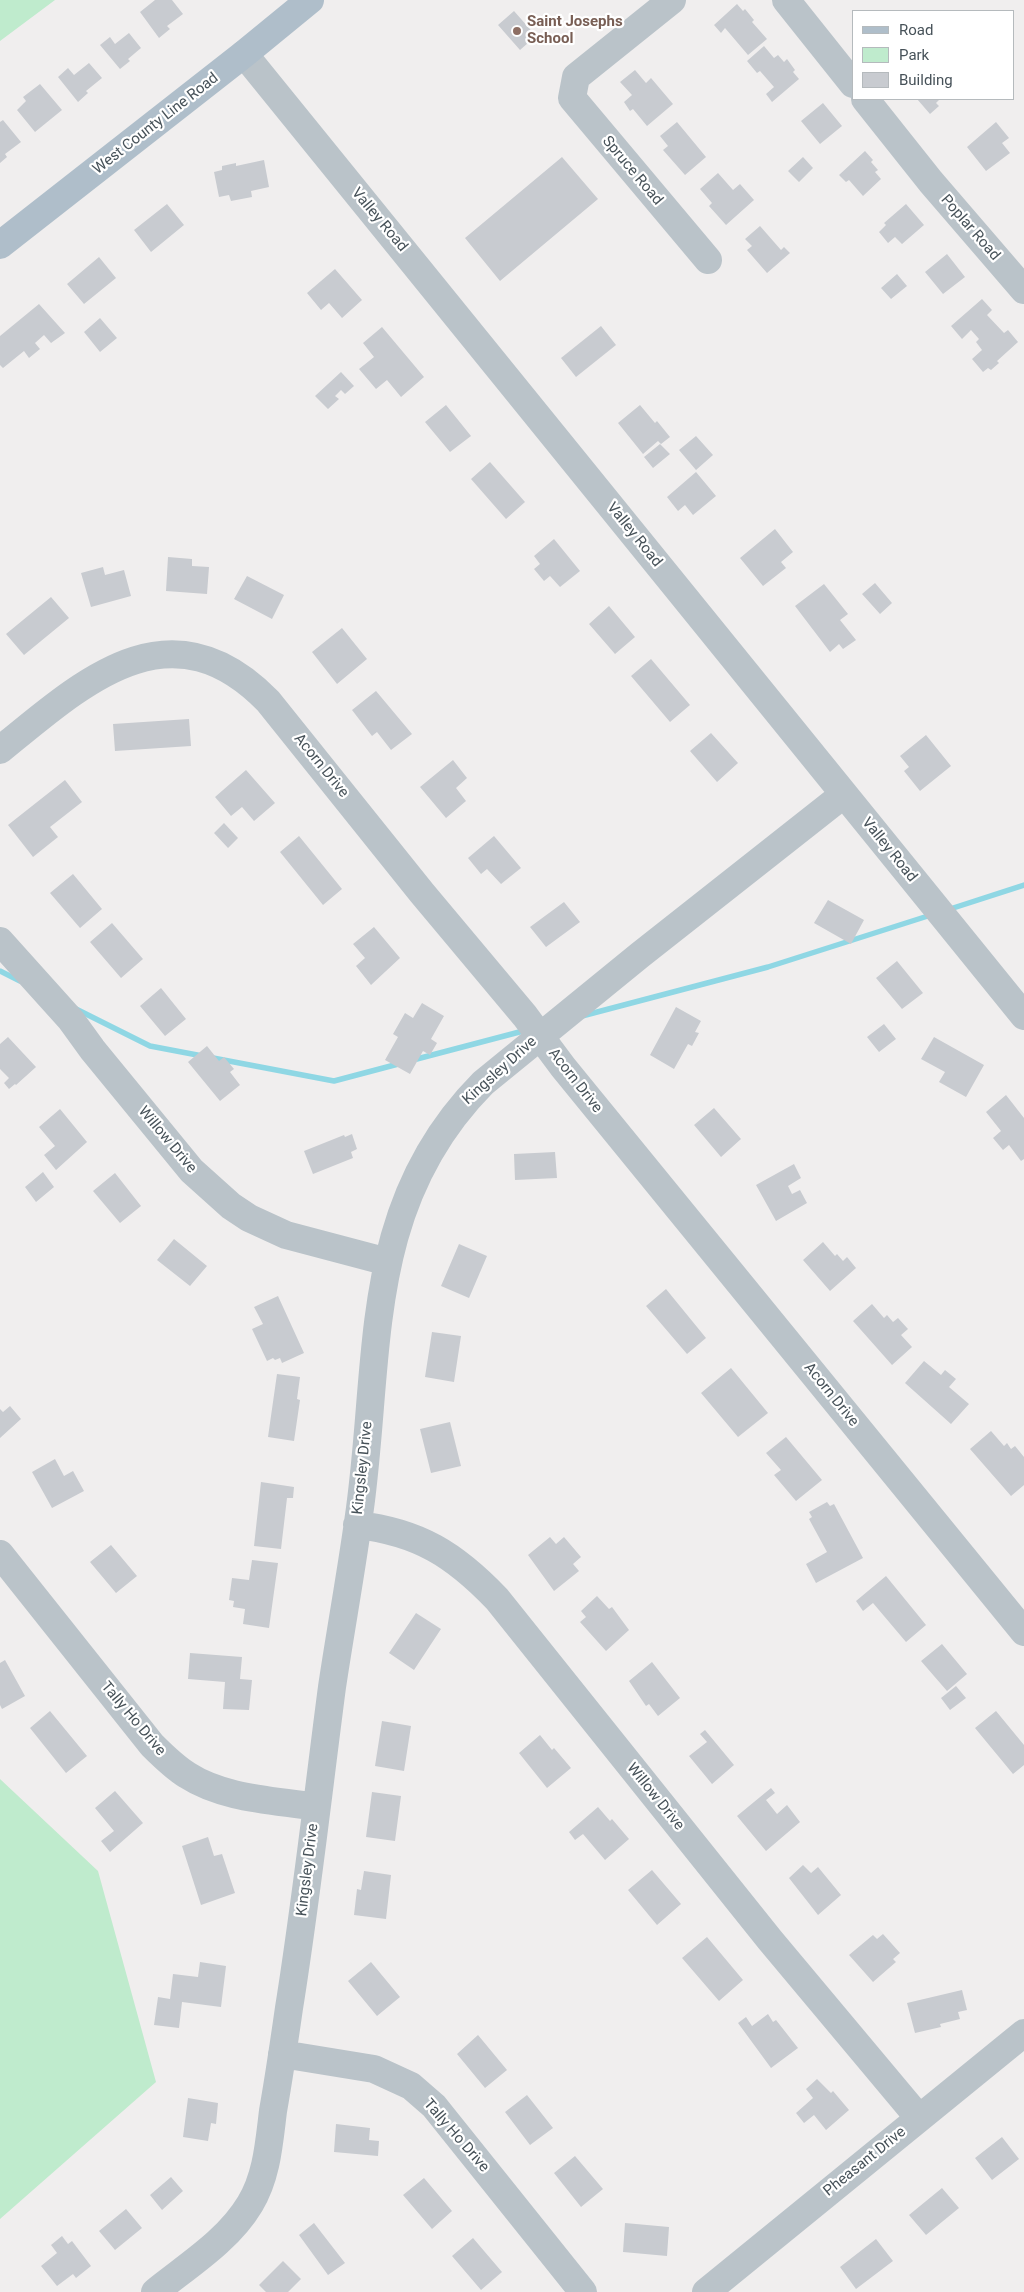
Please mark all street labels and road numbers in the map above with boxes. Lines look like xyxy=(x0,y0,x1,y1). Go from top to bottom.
street label: West County Line Road xyxy=(90,69,222,179)
street label: Spruce Road xyxy=(598,133,666,209)
street label: Valley Road xyxy=(347,184,411,256)
street label: Poplar Road xyxy=(937,191,1003,265)
street label: Valley Road xyxy=(603,499,665,571)
street label: Acorn Drive xyxy=(290,730,352,802)
street label: Valley Road xyxy=(858,814,920,886)
street label: Kingsley Drive xyxy=(459,1033,541,1109)
street label: Acorn Drive xyxy=(544,1045,606,1117)
street label: Willow Drive xyxy=(134,1103,200,1177)
street label: Acorn Drive xyxy=(800,1359,862,1431)
street label: Kingsley Drive xyxy=(349,1421,377,1515)
street label: Tally Ho Drive xyxy=(97,1678,169,1760)
street label: Willow Drive xyxy=(622,1760,688,1834)
street label: Kingsley Drive xyxy=(293,1822,323,1918)
street label: Tally Ho Drive xyxy=(419,2096,493,2176)
street label: Pheasant Drive xyxy=(820,2123,910,2201)

